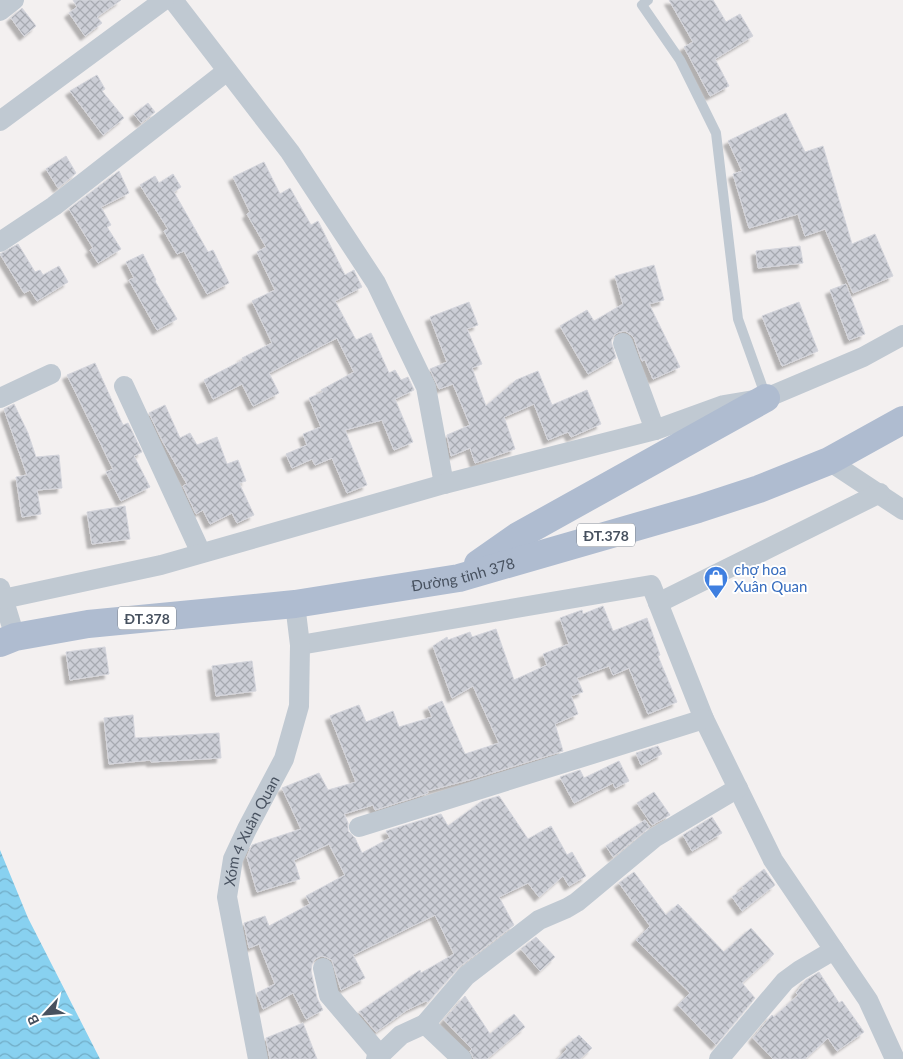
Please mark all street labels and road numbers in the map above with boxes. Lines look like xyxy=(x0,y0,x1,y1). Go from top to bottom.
road number: ĐT.378 xyxy=(577,524,635,546)
street label: Đường tỉnh 378 xyxy=(410,553,517,594)
road number: ĐT.378 xyxy=(118,606,176,630)
street label: Xóm 4 Xuân Quan xyxy=(220,772,283,887)

